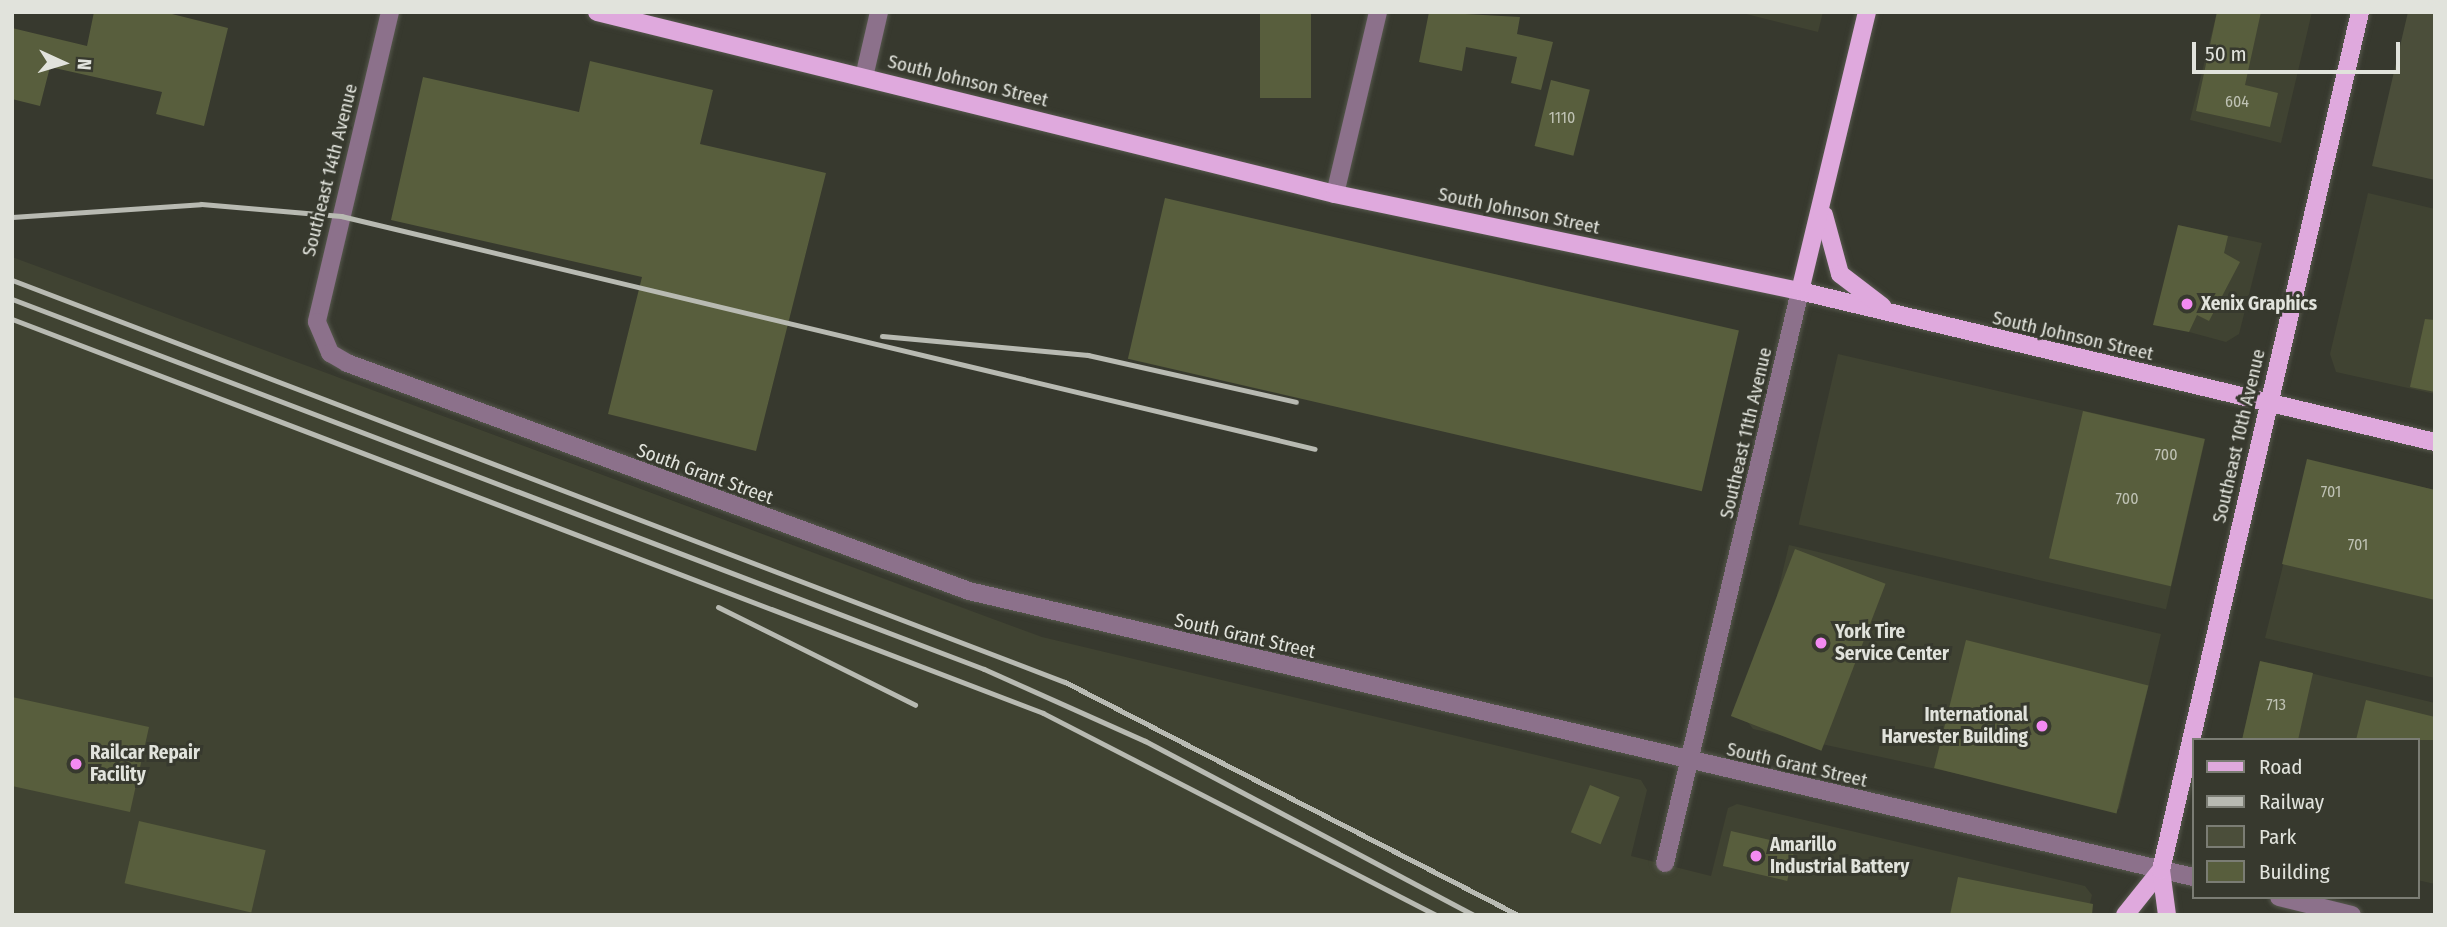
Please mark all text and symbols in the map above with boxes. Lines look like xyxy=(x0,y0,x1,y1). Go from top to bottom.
north arrow xyxy=(28,28,98,98)
scale bar xyxy=(2195,28,2403,72)
text: 50 m xyxy=(2205,41,2247,67)
street label: South Johnson Street xyxy=(885,50,1051,112)
text: N xyxy=(73,58,96,71)
street label: Southeast 14th Avenue xyxy=(298,81,362,259)
house number: 604 xyxy=(2225,92,2249,112)
house number: 1110 xyxy=(1549,108,1575,128)
street label: South Johnson Street xyxy=(1436,183,1602,239)
place label: Xenix Graphics xyxy=(2201,293,2317,315)
marker: Xenix Graphics xyxy=(2179,296,2195,312)
street label: South Johnson Street xyxy=(1990,306,2156,366)
street label: Southeast 11th Avenue xyxy=(1715,345,1777,521)
street label: Southeast 10th Avenue xyxy=(2208,347,2270,525)
street label: South Grant Street xyxy=(634,439,776,509)
house number: 700 xyxy=(2155,445,2177,465)
house number: 701 xyxy=(2321,482,2341,502)
house number: 700 xyxy=(2116,489,2138,509)
house number: 701 xyxy=(2348,535,2368,555)
street label: South Grant Street xyxy=(1172,609,1318,663)
place label: York Tire Service Center xyxy=(1835,621,1949,665)
marker: York Tire Service Center xyxy=(1813,635,1829,651)
house number: 713 xyxy=(2266,695,2286,715)
place label: International Harvester Building xyxy=(1881,704,2028,748)
marker: International Harvester Building xyxy=(2034,718,2050,734)
street label: South Grant Street xyxy=(1724,738,1870,792)
legend xyxy=(2192,738,2419,899)
place label: Railcar Repair Facility xyxy=(90,742,200,786)
text: Road xyxy=(2259,754,2303,780)
marker: Railcar Repair Facility xyxy=(68,756,84,772)
text: Railway xyxy=(2259,789,2324,815)
text: Park xyxy=(2259,824,2296,850)
place label: Amarillo Industrial Battery xyxy=(1770,834,1909,878)
marker: Amarillo Industrial Battery xyxy=(1748,848,1764,864)
text: Building xyxy=(2259,859,2330,885)

